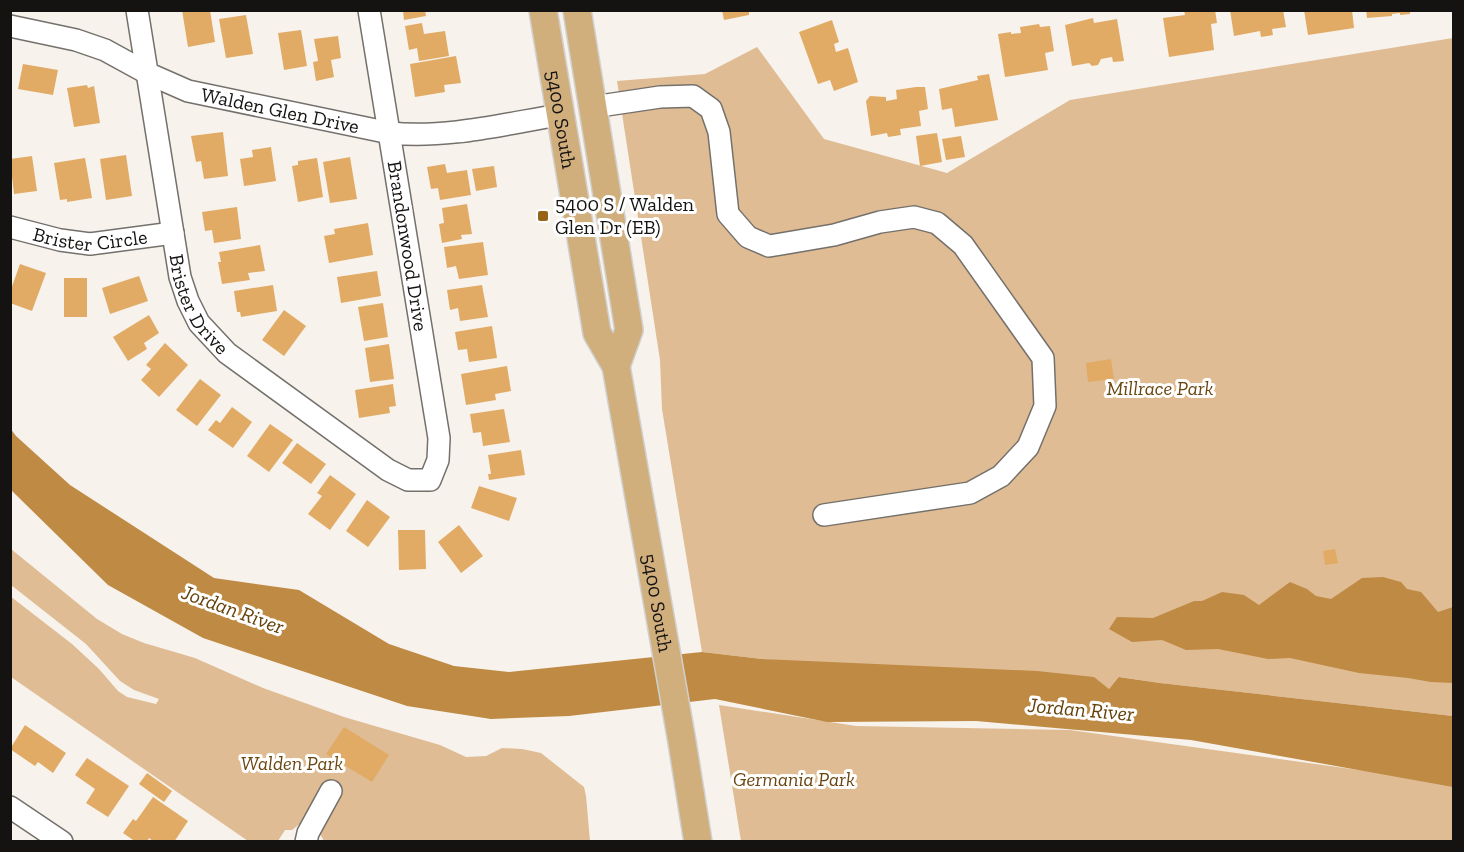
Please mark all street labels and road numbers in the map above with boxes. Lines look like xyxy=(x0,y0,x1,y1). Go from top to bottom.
street label: 5400 South xyxy=(541,68,581,171)
street label: Walden Glen Drive xyxy=(199,82,361,138)
street label: Brandonwood Drive xyxy=(383,159,433,333)
street label: Brister Circle xyxy=(31,222,149,256)
street label: Brister Drive xyxy=(164,252,234,359)
street label: 5400 South xyxy=(637,552,678,655)

